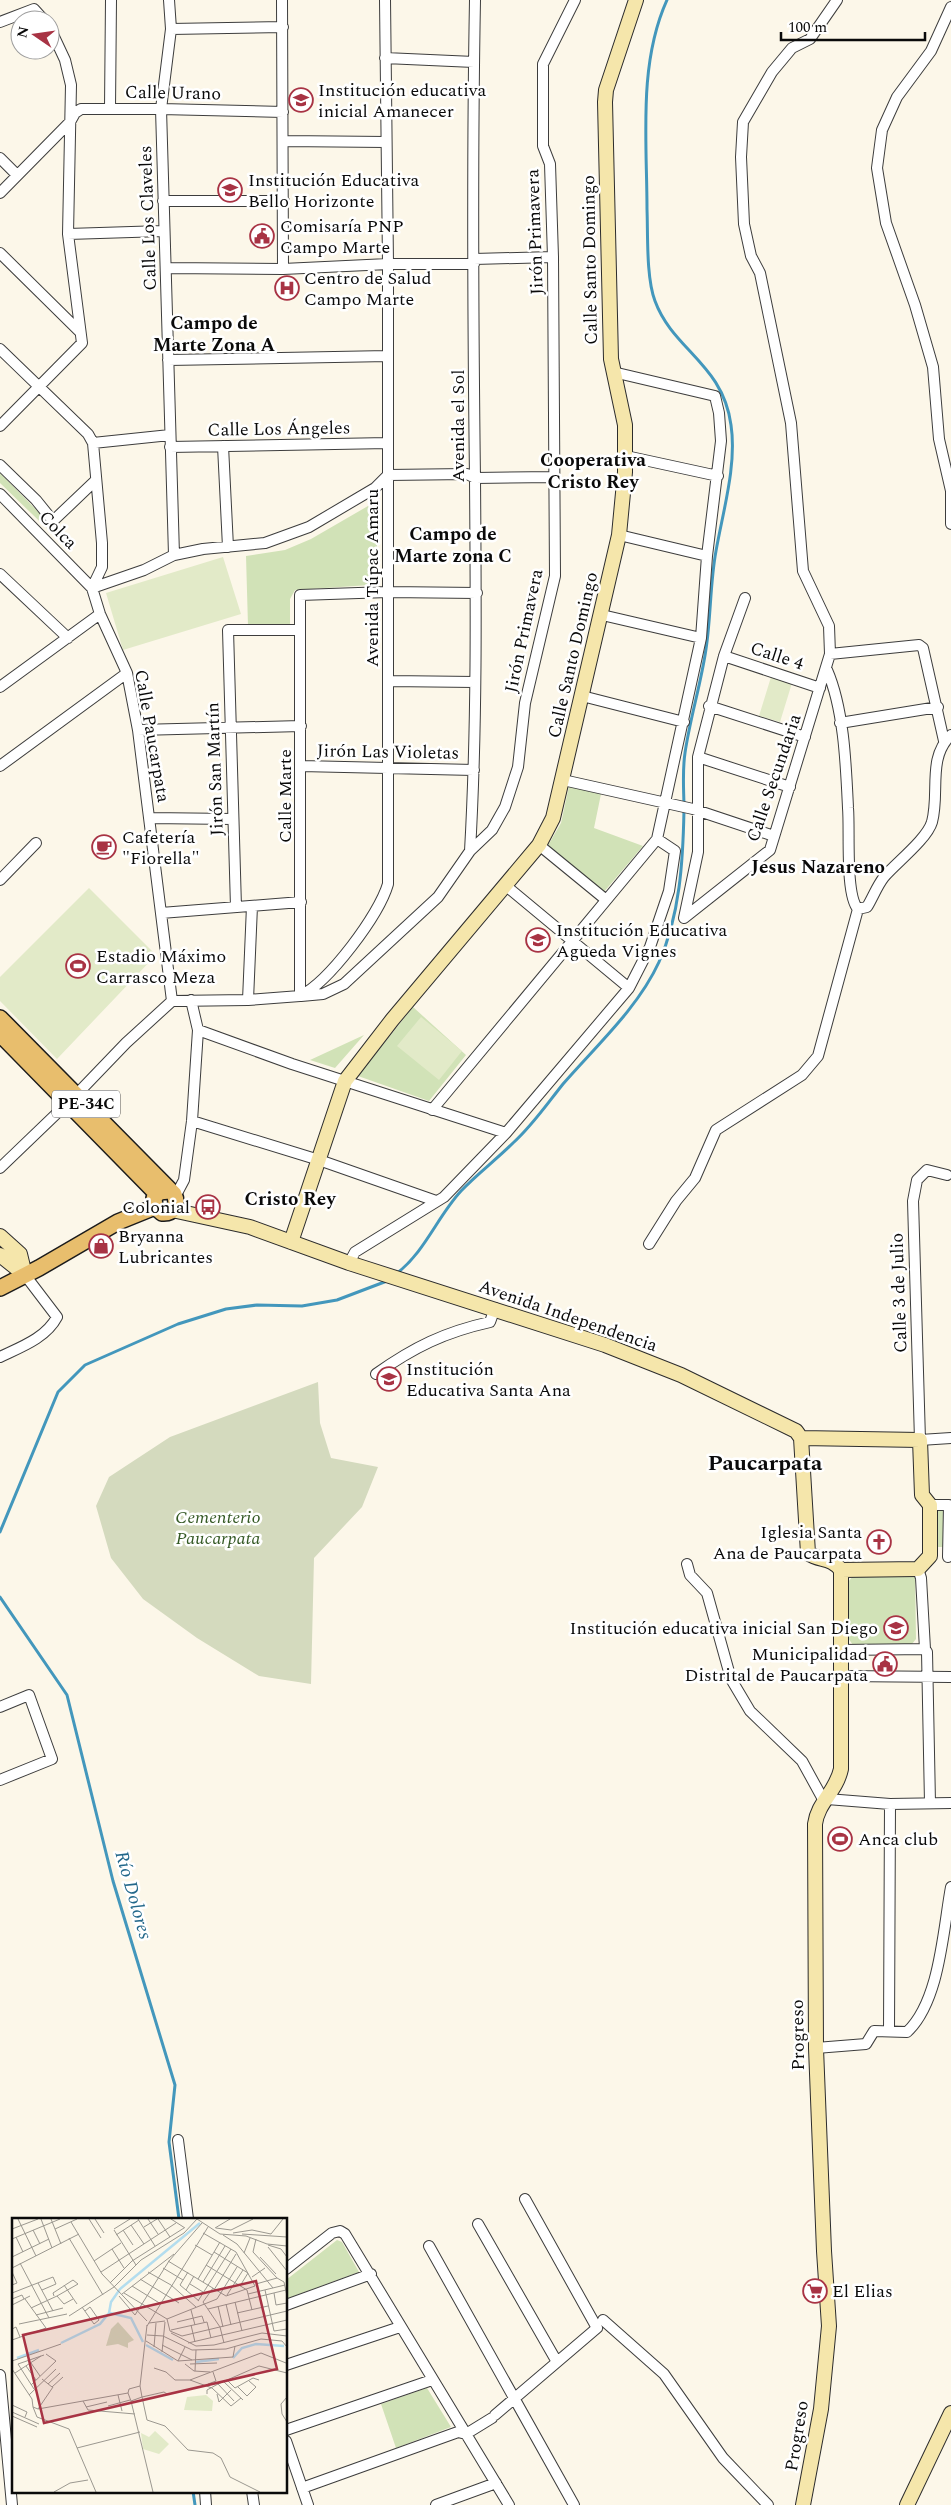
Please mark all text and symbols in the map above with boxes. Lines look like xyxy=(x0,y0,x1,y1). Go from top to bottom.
north arrow xyxy=(10,10,60,60)
scale bar xyxy=(781,10,925,42)
text: 100 m xyxy=(788,16,827,39)
text: N xyxy=(11,24,34,40)
place label: Institución educativa inicial Amanecer xyxy=(318,77,486,125)
street label: Calle Urano xyxy=(125,79,221,107)
school or university icon: Institución educativa inicial Amanecer xyxy=(288,87,314,113)
street label: Calle Los Claveles xyxy=(132,145,164,291)
place label: Institución Educativa Bello Horizonte xyxy=(248,167,419,215)
street label: Jirón Primavera xyxy=(519,168,551,295)
street label: Calle Santo Domingo xyxy=(575,175,605,345)
school or university icon: Institución Educativa Bello Horizonte xyxy=(217,177,243,203)
place label: Comisaría PNP Campo Marte xyxy=(280,213,404,261)
public building icon: Comisaría PNP Campo Marte xyxy=(249,223,275,249)
place label: Centro de Salud Campo Marte xyxy=(304,265,432,313)
hospital icon: Centro de Salud Campo Marte xyxy=(274,275,300,301)
district label: Campo de Marte Zona A xyxy=(153,309,276,360)
street label: Avenida el Sol xyxy=(445,370,472,482)
street label: Calle Los Ángeles xyxy=(207,414,351,444)
district label: Cooperativa Cristo Rey xyxy=(540,446,646,497)
street label: Avenida Túpac Amaru xyxy=(359,489,386,667)
street label: Colca xyxy=(32,504,84,556)
district label: Campo de Marte zona C xyxy=(394,520,512,571)
street label: Jirón Primavera xyxy=(498,566,550,695)
street label: Calle Santo Domingo xyxy=(541,569,605,741)
street label: Calle 4 xyxy=(747,635,807,677)
street label: Calle Paucarpata xyxy=(127,667,177,805)
street label: Jirón San Martín xyxy=(199,702,231,836)
street label: Calle Secundaria xyxy=(739,710,809,846)
street label: Jirón Las Violetas xyxy=(317,737,459,767)
street label: Calle Marte xyxy=(272,749,299,843)
place label: Cafetería "Fiorella" xyxy=(122,824,200,872)
cafe icon: Cafetería "Fiorella" xyxy=(91,834,117,860)
district label: Jesus Nazareno xyxy=(751,853,885,882)
place label: Institución Educativa Agueda Vignes xyxy=(556,917,727,965)
school or university icon: Institución Educativa Agueda Vignes xyxy=(525,927,551,953)
place label: Estadio Máximo Carrasco Meza xyxy=(96,943,226,991)
sports icon: Estadio Máximo Carrasco Meza xyxy=(65,953,91,979)
road number: PE-34C xyxy=(52,1090,120,1118)
district label: Cristo Rey xyxy=(245,1185,336,1214)
place label: Colonial xyxy=(122,1194,190,1221)
bus stop icon: Colonial xyxy=(195,1194,221,1220)
place label: Bryanna Lubricantes xyxy=(118,1223,213,1271)
shop icon: Bryanna Lubricantes xyxy=(88,1233,114,1259)
street label: Calle 3 de Julio xyxy=(883,1233,915,1353)
street label: Avenida Independencia xyxy=(475,1273,661,1359)
place label: Institución Educativa Santa Ana xyxy=(406,1356,571,1404)
school or university icon: Institución Educativa Santa Ana xyxy=(376,1366,402,1392)
district label: Paucarpata xyxy=(708,1447,823,1480)
park label: Cementerio Paucarpata xyxy=(175,1504,261,1552)
place label: Iglesia Santa Ana de Paucarpata xyxy=(713,1519,862,1567)
church icon: Iglesia Santa Ana de Paucarpata xyxy=(866,1529,892,1555)
place label: Institución educativa inicial San Diego xyxy=(569,1615,878,1642)
school or university icon: Institución educativa inicial San Diego xyxy=(883,1615,909,1641)
place label: Municipalidad Distrital de Paucarpata xyxy=(684,1641,868,1689)
public building icon: Municipalidad Distrital de Paucarpata xyxy=(872,1651,898,1677)
sports icon: Anca club xyxy=(827,1826,853,1852)
place label: Anca club xyxy=(858,1826,938,1853)
water label: Río Dolores xyxy=(107,1847,160,1943)
street label: Progreso xyxy=(784,1999,812,2071)
inset map xyxy=(12,2218,288,2492)
supermarket icon: El Elias xyxy=(802,2278,828,2304)
place label: El Elias xyxy=(832,2278,893,2305)
street label: Progreso xyxy=(778,2399,816,2473)

